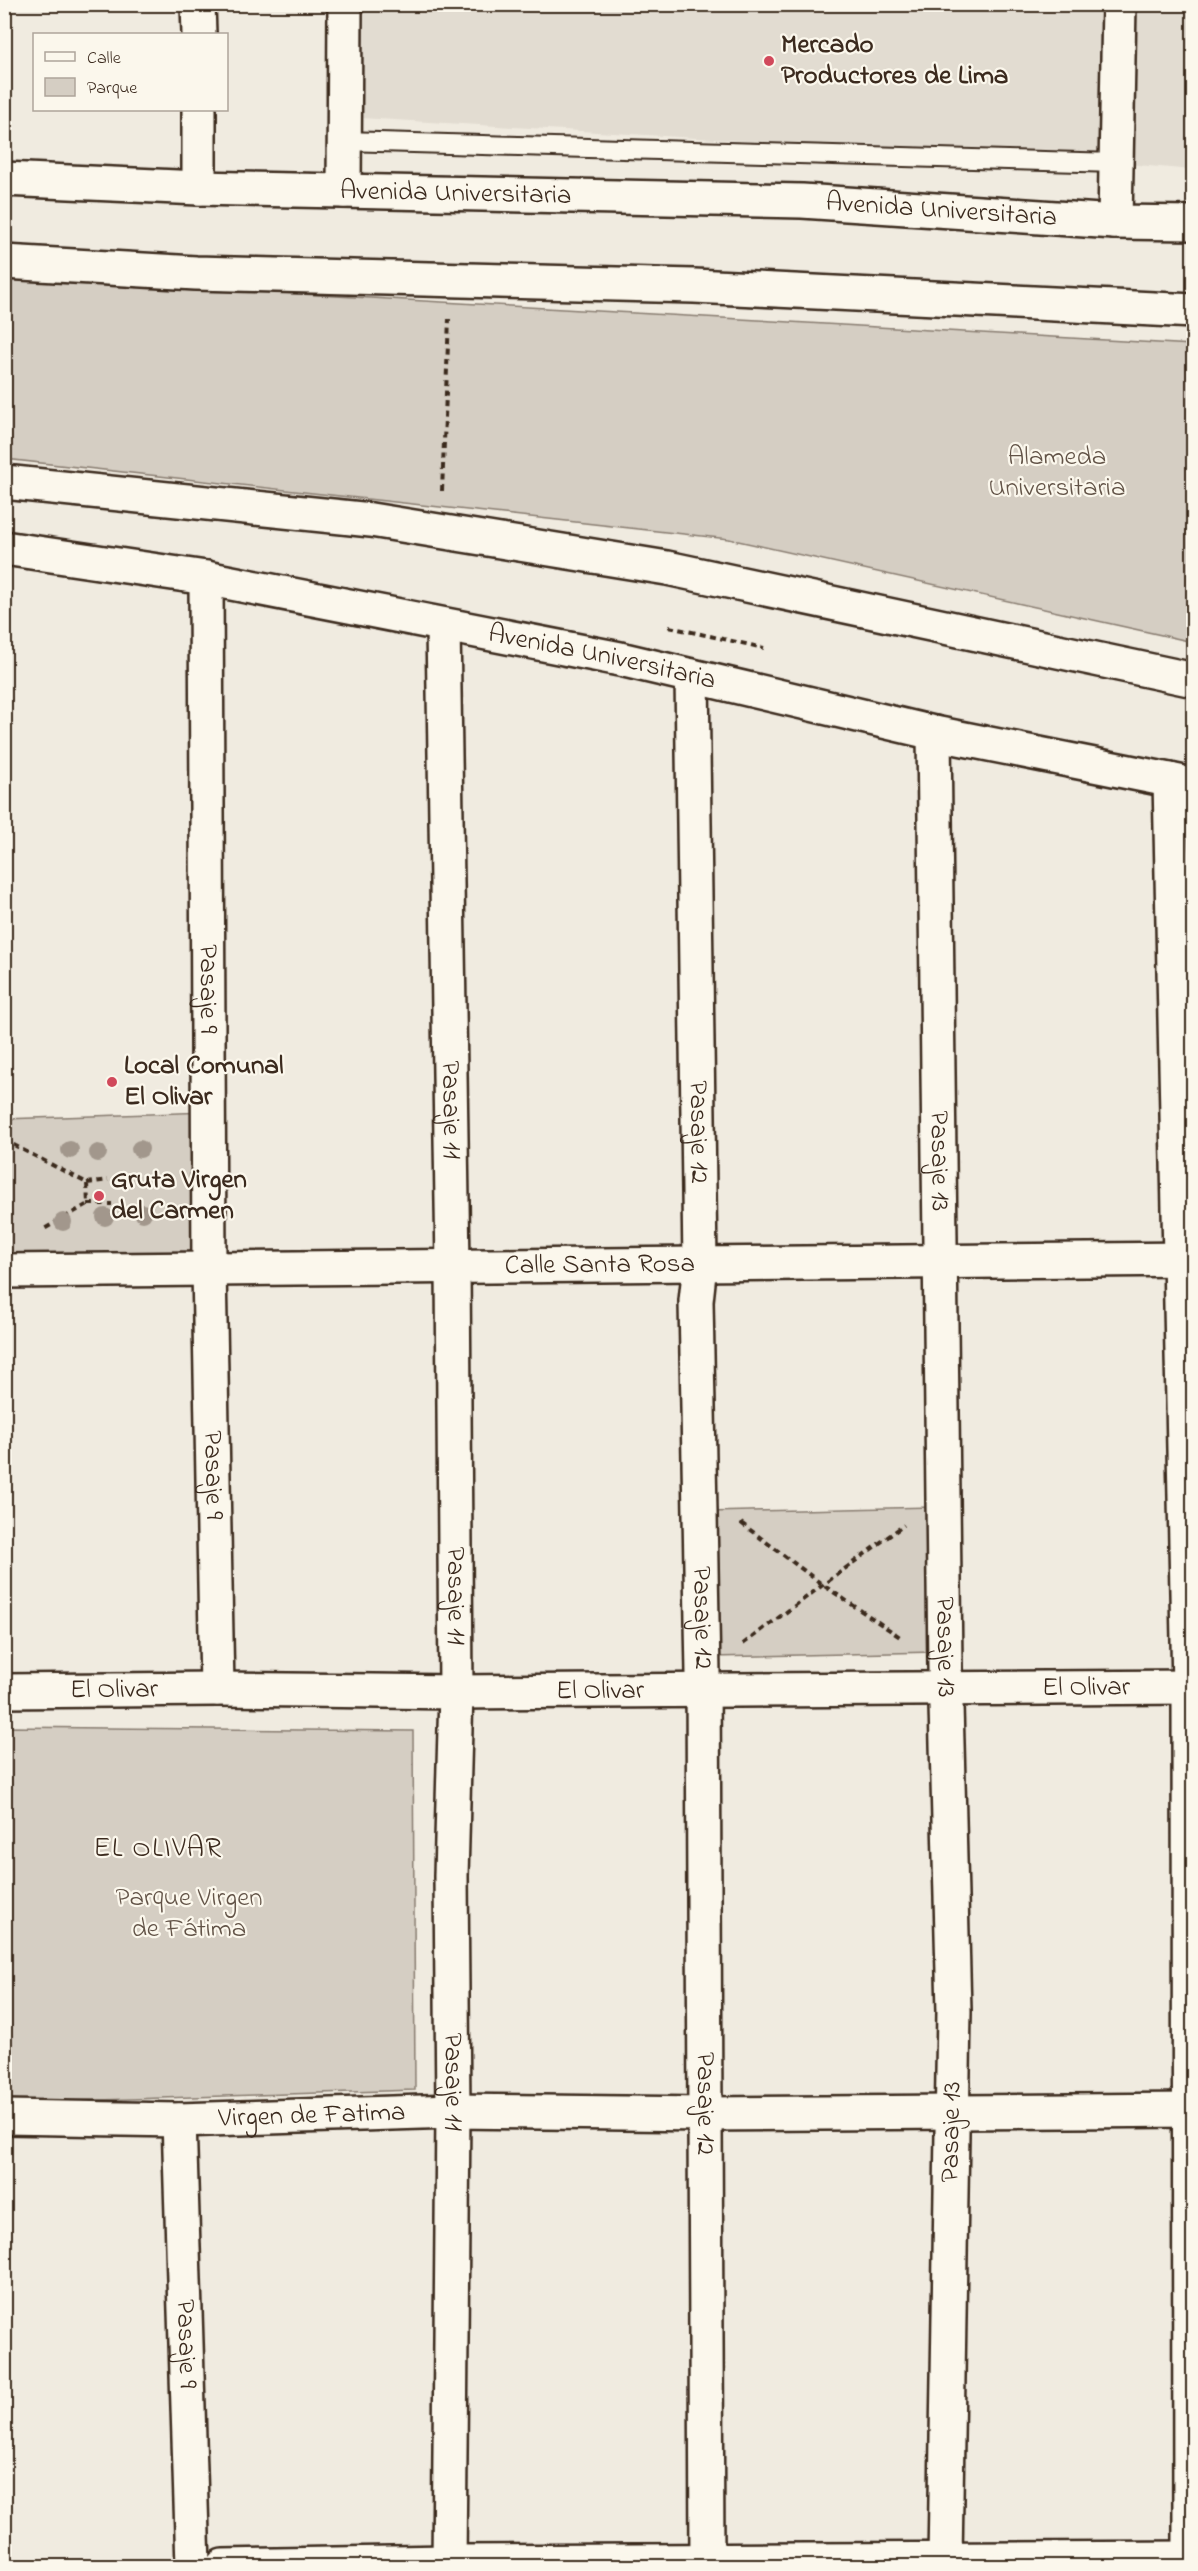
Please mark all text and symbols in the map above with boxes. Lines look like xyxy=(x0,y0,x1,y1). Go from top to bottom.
place label: Mercado Productores de Lima xyxy=(781,26,1008,96)
legend xyxy=(33,33,228,111)
text: Calle xyxy=(87,46,122,72)
marker: Mercado Productores de Lima xyxy=(762,54,776,68)
text: Parque xyxy=(87,76,138,102)
street label: Avenida Universitaria xyxy=(339,172,572,216)
street label: Avenida Universitaria xyxy=(824,183,1058,238)
park label: Alameda Universitaria xyxy=(989,438,1126,508)
street label: Avenida Universitaria xyxy=(485,614,720,700)
street label: Pasaje 9 xyxy=(188,944,227,1034)
place label: Local Comunal El Olivar xyxy=(124,1047,284,1117)
street label: Pasaje 11 xyxy=(430,1060,471,1159)
marker: Local Comunal El Olivar xyxy=(105,1075,119,1089)
street label: Pasaje 12 xyxy=(678,1080,718,1184)
street label: Pasaje 13 xyxy=(919,1110,959,1212)
place label: Gruta Virgen del Carmen xyxy=(111,1161,247,1231)
marker: Gruta Virgen del Carmen xyxy=(92,1189,106,1203)
street label: Calle Santa Rosa xyxy=(505,1245,695,1285)
street label: Pasaje 9 xyxy=(193,1430,233,1520)
street label: Pasaje 11 xyxy=(435,1547,475,1645)
street label: Pasaje 12 xyxy=(681,1566,722,1670)
street label: Pasaje 13 xyxy=(925,1596,965,1698)
street label: El Olivar xyxy=(1042,1668,1131,1708)
street label: El Olivar xyxy=(70,1670,159,1710)
street label: El Olivar xyxy=(556,1671,645,1711)
district label: EL OLIVAR xyxy=(93,1829,223,1870)
park label: Parque Virgen de Fátima xyxy=(115,1879,263,1949)
street label: Pasaje 11 xyxy=(433,2032,473,2131)
street label: Pasaje 12 xyxy=(685,2052,725,2155)
street label: Pasaje 13 xyxy=(932,2081,972,2183)
street label: Virgen de Fatima xyxy=(217,2093,406,2138)
street label: Pasaje 9 xyxy=(165,2299,207,2389)

